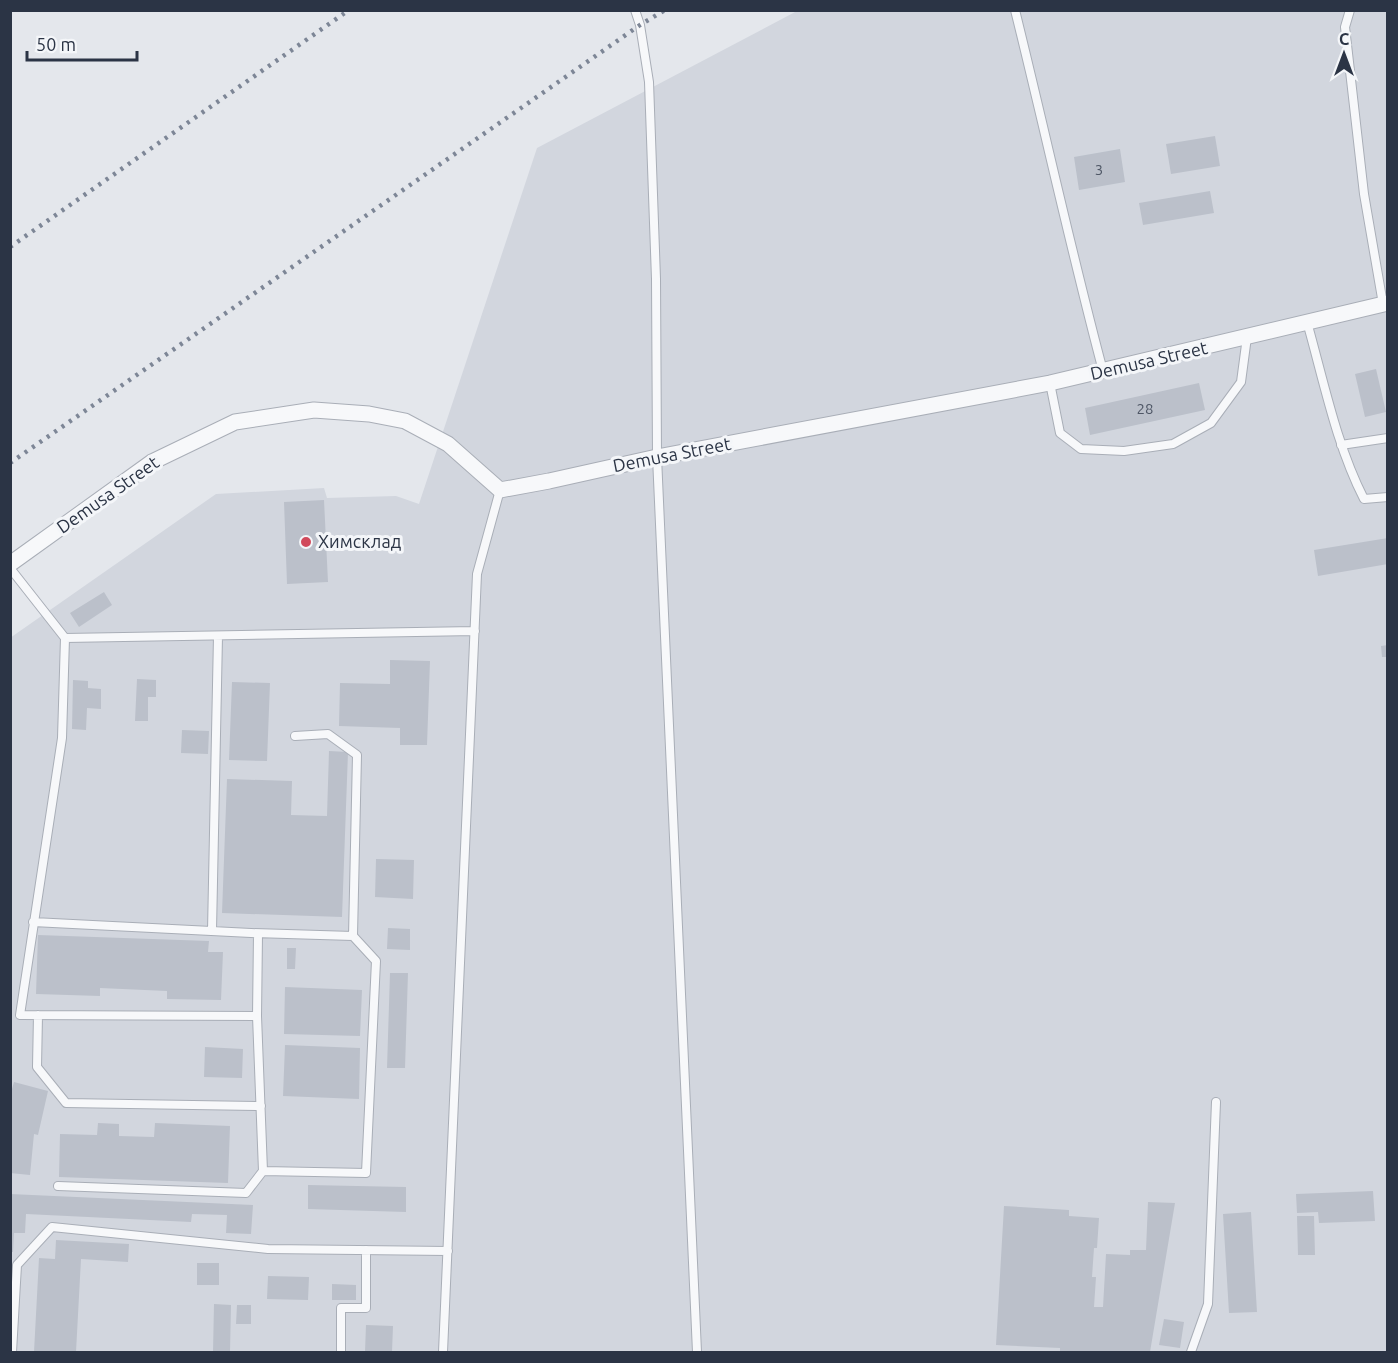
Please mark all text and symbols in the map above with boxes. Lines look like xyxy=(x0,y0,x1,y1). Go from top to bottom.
scale bar xyxy=(27,24,136,62)
north arrow xyxy=(1314,24,1374,84)
text: С xyxy=(1339,30,1349,48)
text: 50 m xyxy=(36,34,76,54)
house number: 3 xyxy=(1095,161,1103,178)
street label: Demusa Street xyxy=(1088,337,1209,383)
house number: 28 xyxy=(1137,400,1153,417)
street label: Demusa Street xyxy=(611,433,733,475)
street label: Demusa Street xyxy=(53,452,162,537)
place label: Химсклад xyxy=(318,531,402,551)
marker: Химсклад xyxy=(299,535,313,549)

